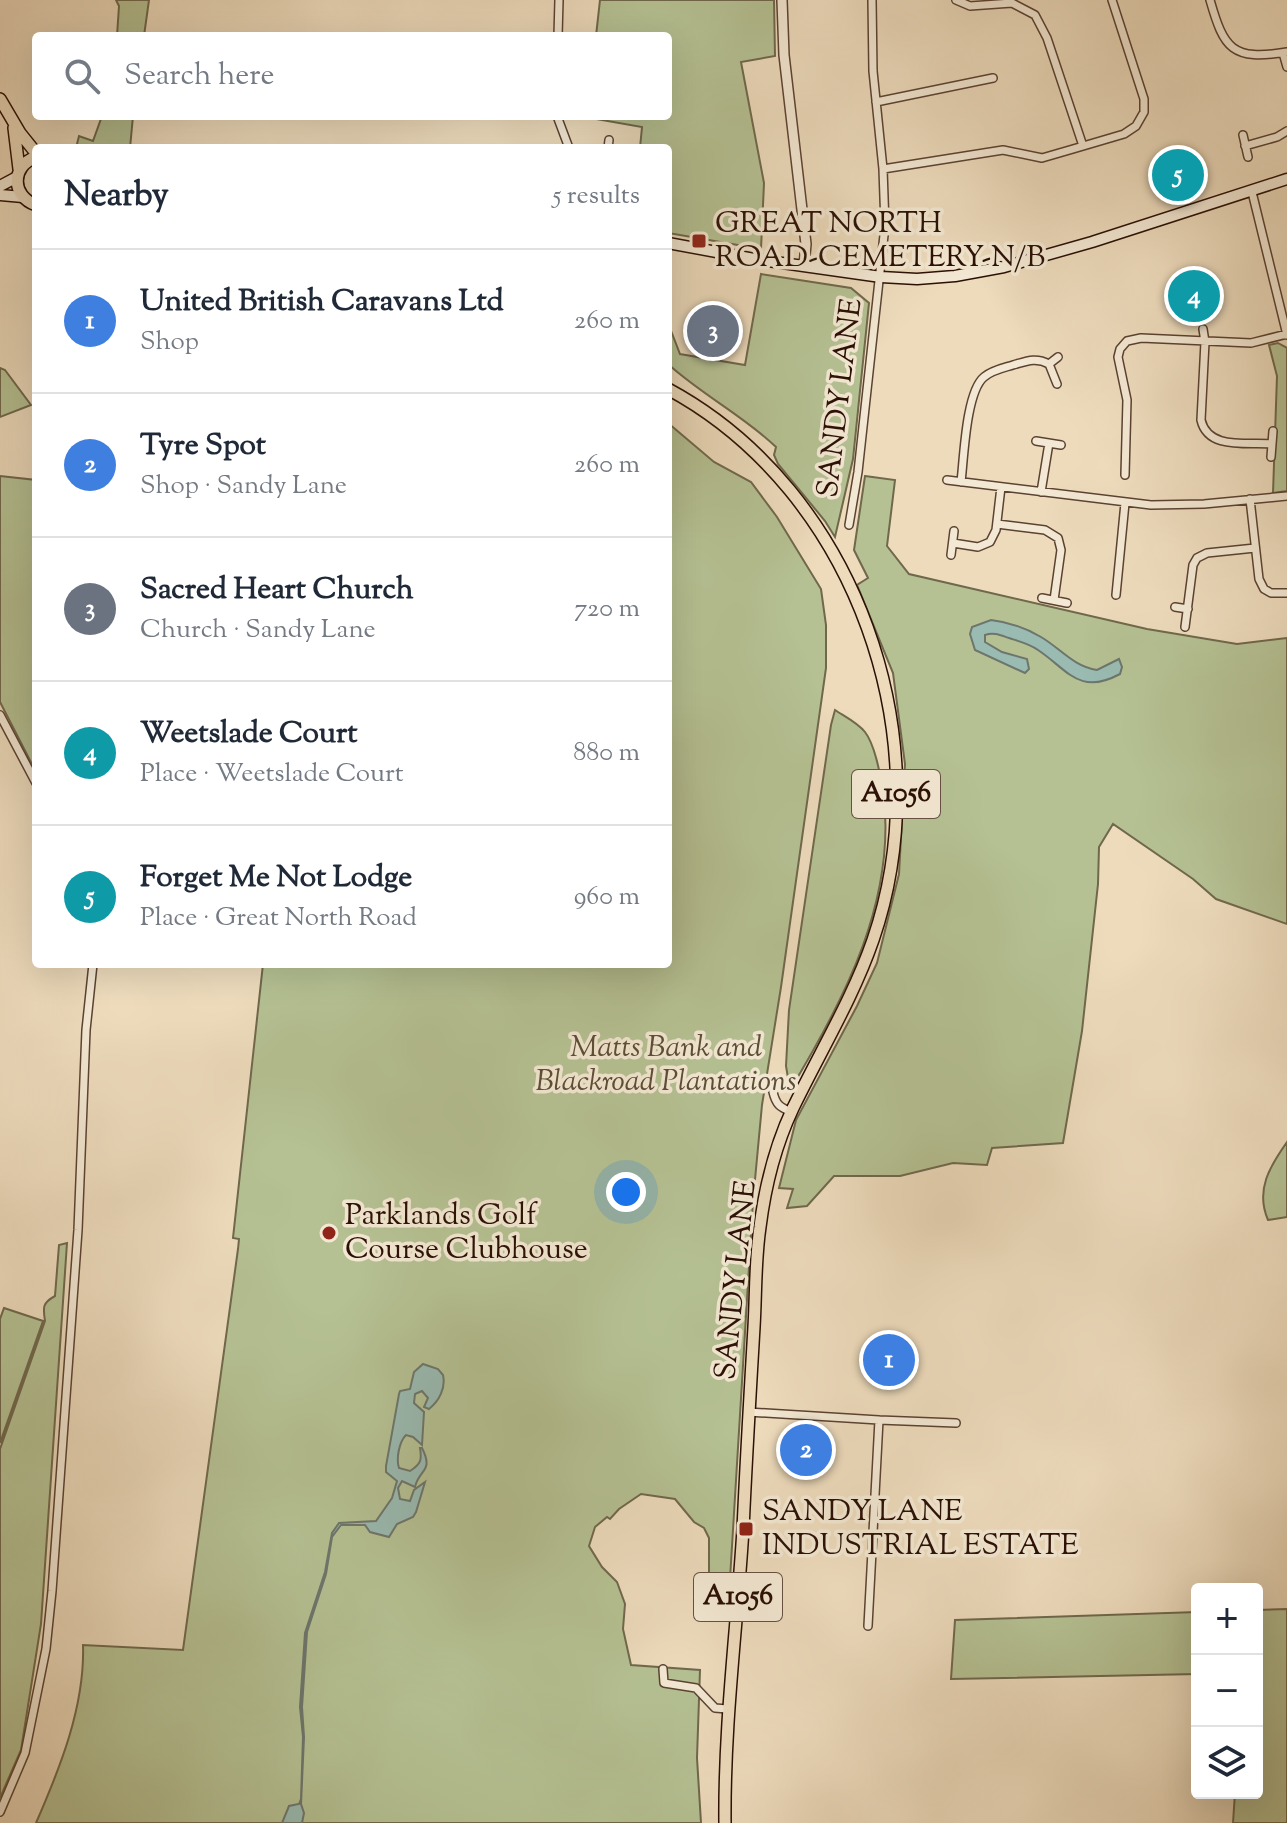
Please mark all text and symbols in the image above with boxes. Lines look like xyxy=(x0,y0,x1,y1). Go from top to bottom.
search box xyxy=(32,32,672,120)
icon: search xyxy=(60,54,104,98)
text: Search here xyxy=(124,55,274,98)
pin: 5 xyxy=(1152,145,1204,205)
text: Nearby xyxy=(64,172,169,221)
text: 5 results xyxy=(552,178,640,215)
place label: GREAT NORTH ROAD-CEMETERY-N/B xyxy=(715,203,1045,280)
marker: GREAT NORTH ROAD-CEMETERY-N/B xyxy=(690,232,708,250)
pin: 4 xyxy=(1168,266,1220,326)
text: United British Caravans Ltd xyxy=(140,281,504,324)
street label: SANDY LANE xyxy=(807,296,875,500)
pin: 3 xyxy=(687,301,739,361)
text: 1 xyxy=(86,303,94,340)
text: 260 m xyxy=(574,303,640,340)
text: Shop xyxy=(140,324,199,361)
text: Tyre Spot xyxy=(140,425,266,468)
text: 2 xyxy=(84,447,96,484)
text: 260 m xyxy=(574,447,640,484)
text: Shop · Sandy Lane xyxy=(140,468,347,505)
text: Sacred Heart Church xyxy=(140,569,414,612)
text: 3 xyxy=(85,591,95,628)
text: 720 m xyxy=(574,591,640,628)
text: Church · Sandy Lane xyxy=(140,612,376,649)
text: Weetslade Court xyxy=(140,713,358,756)
text: 4 xyxy=(83,735,97,772)
text: 880 m xyxy=(573,735,640,772)
text: Place · Weetslade Court xyxy=(140,756,404,793)
road number: A1056 xyxy=(852,770,940,818)
text: Forget Me Not Lodge xyxy=(140,857,412,900)
text: 5 xyxy=(86,879,94,916)
text: 960 m xyxy=(574,879,640,916)
text: Place · Great North Road xyxy=(140,900,417,937)
park label: Matts Bank and Blackroad Plantations xyxy=(535,1027,797,1104)
your location xyxy=(606,1172,646,1212)
street label: SANDY LANE xyxy=(705,1178,769,1382)
place label: Parklands Golf Course Clubhouse xyxy=(345,1195,588,1272)
marker: Parklands Golf Course Clubhouse xyxy=(320,1224,338,1242)
pin: 1 xyxy=(863,1330,915,1390)
pin: 2 xyxy=(780,1420,832,1480)
place label: SANDY LANE INDUSTRIAL ESTATE xyxy=(762,1491,1079,1568)
marker: SANDY LANE INDUSTRIAL ESTATE xyxy=(737,1520,755,1538)
road number: A1056 xyxy=(694,1573,782,1621)
map controls xyxy=(1191,1583,1263,1799)
button: + xyxy=(1191,1583,1263,1655)
button: − xyxy=(1191,1655,1263,1727)
button: layers xyxy=(1191,1727,1263,1799)

